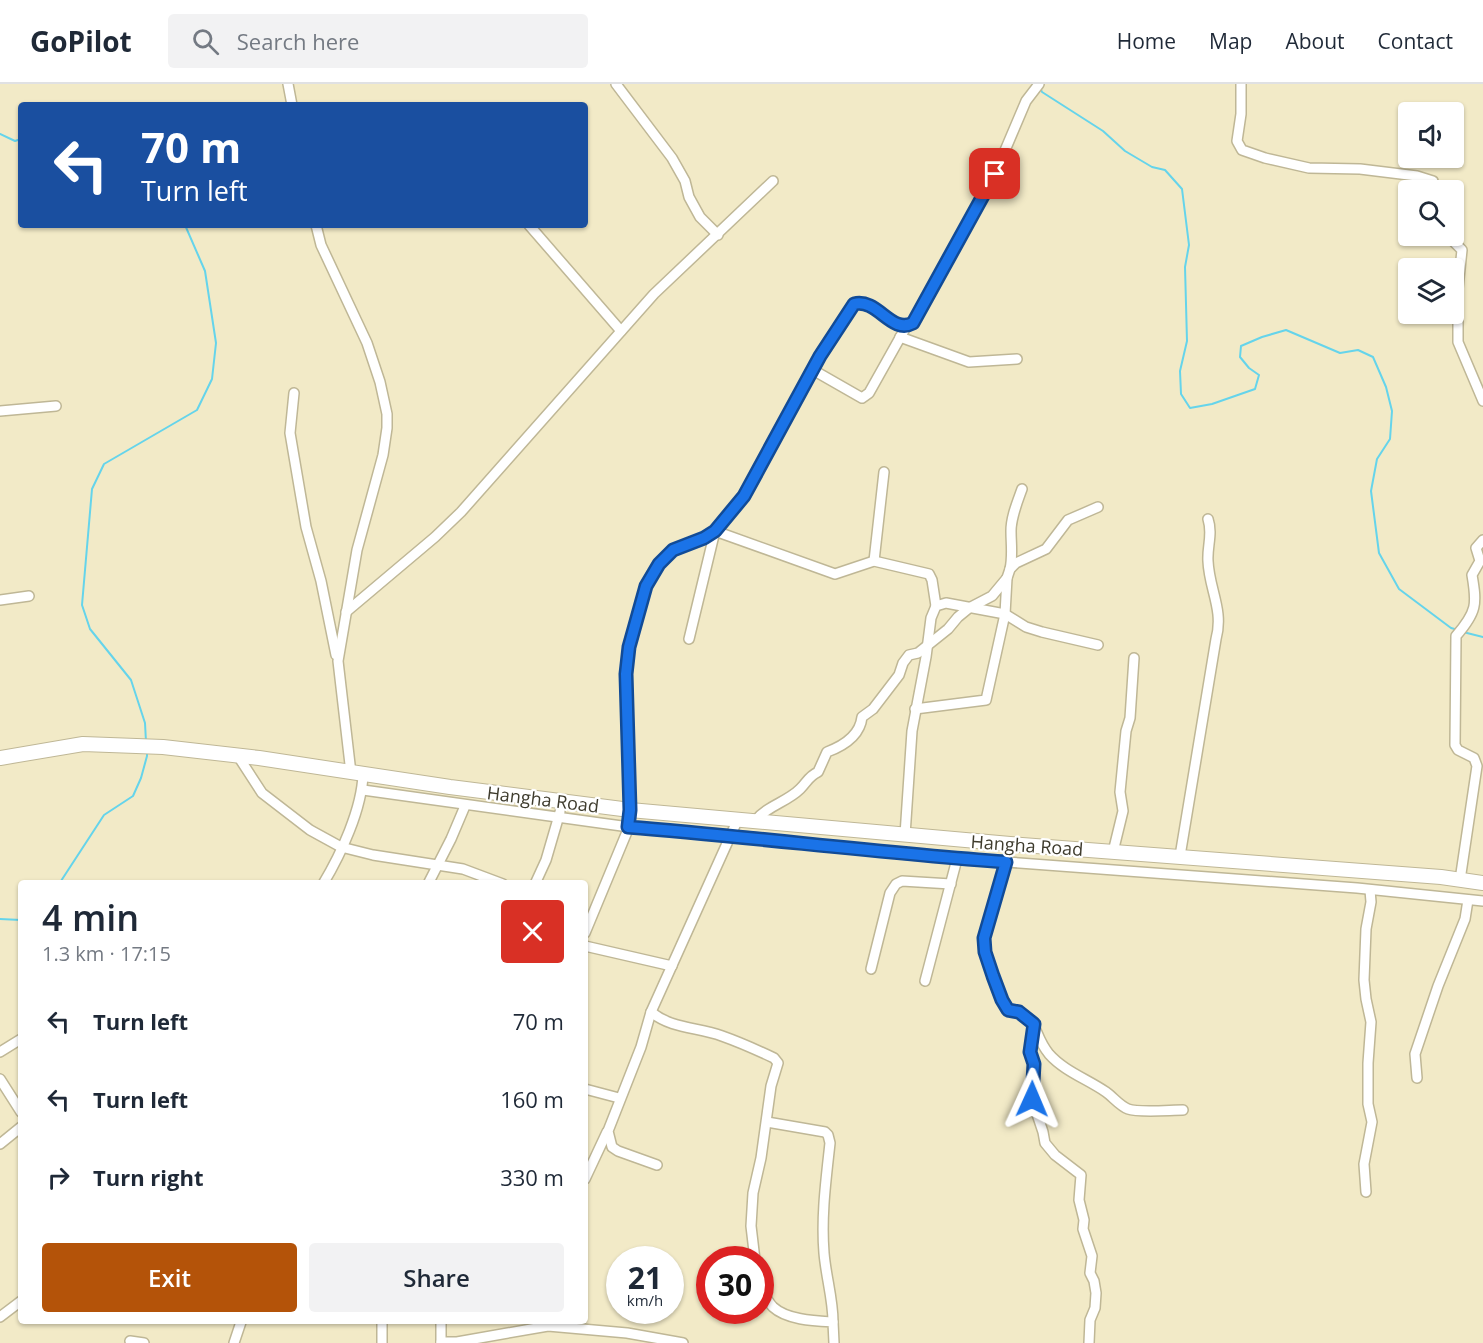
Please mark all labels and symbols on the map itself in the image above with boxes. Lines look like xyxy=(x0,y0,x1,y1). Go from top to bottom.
pin xyxy=(969,148,1020,199)
street label: Hangha Road xyxy=(486,780,600,818)
street label: Hangha Road xyxy=(970,829,1084,861)
position arrow xyxy=(1000,1067,1064,1131)
speed limit sign: 30 xyxy=(696,1246,774,1324)

